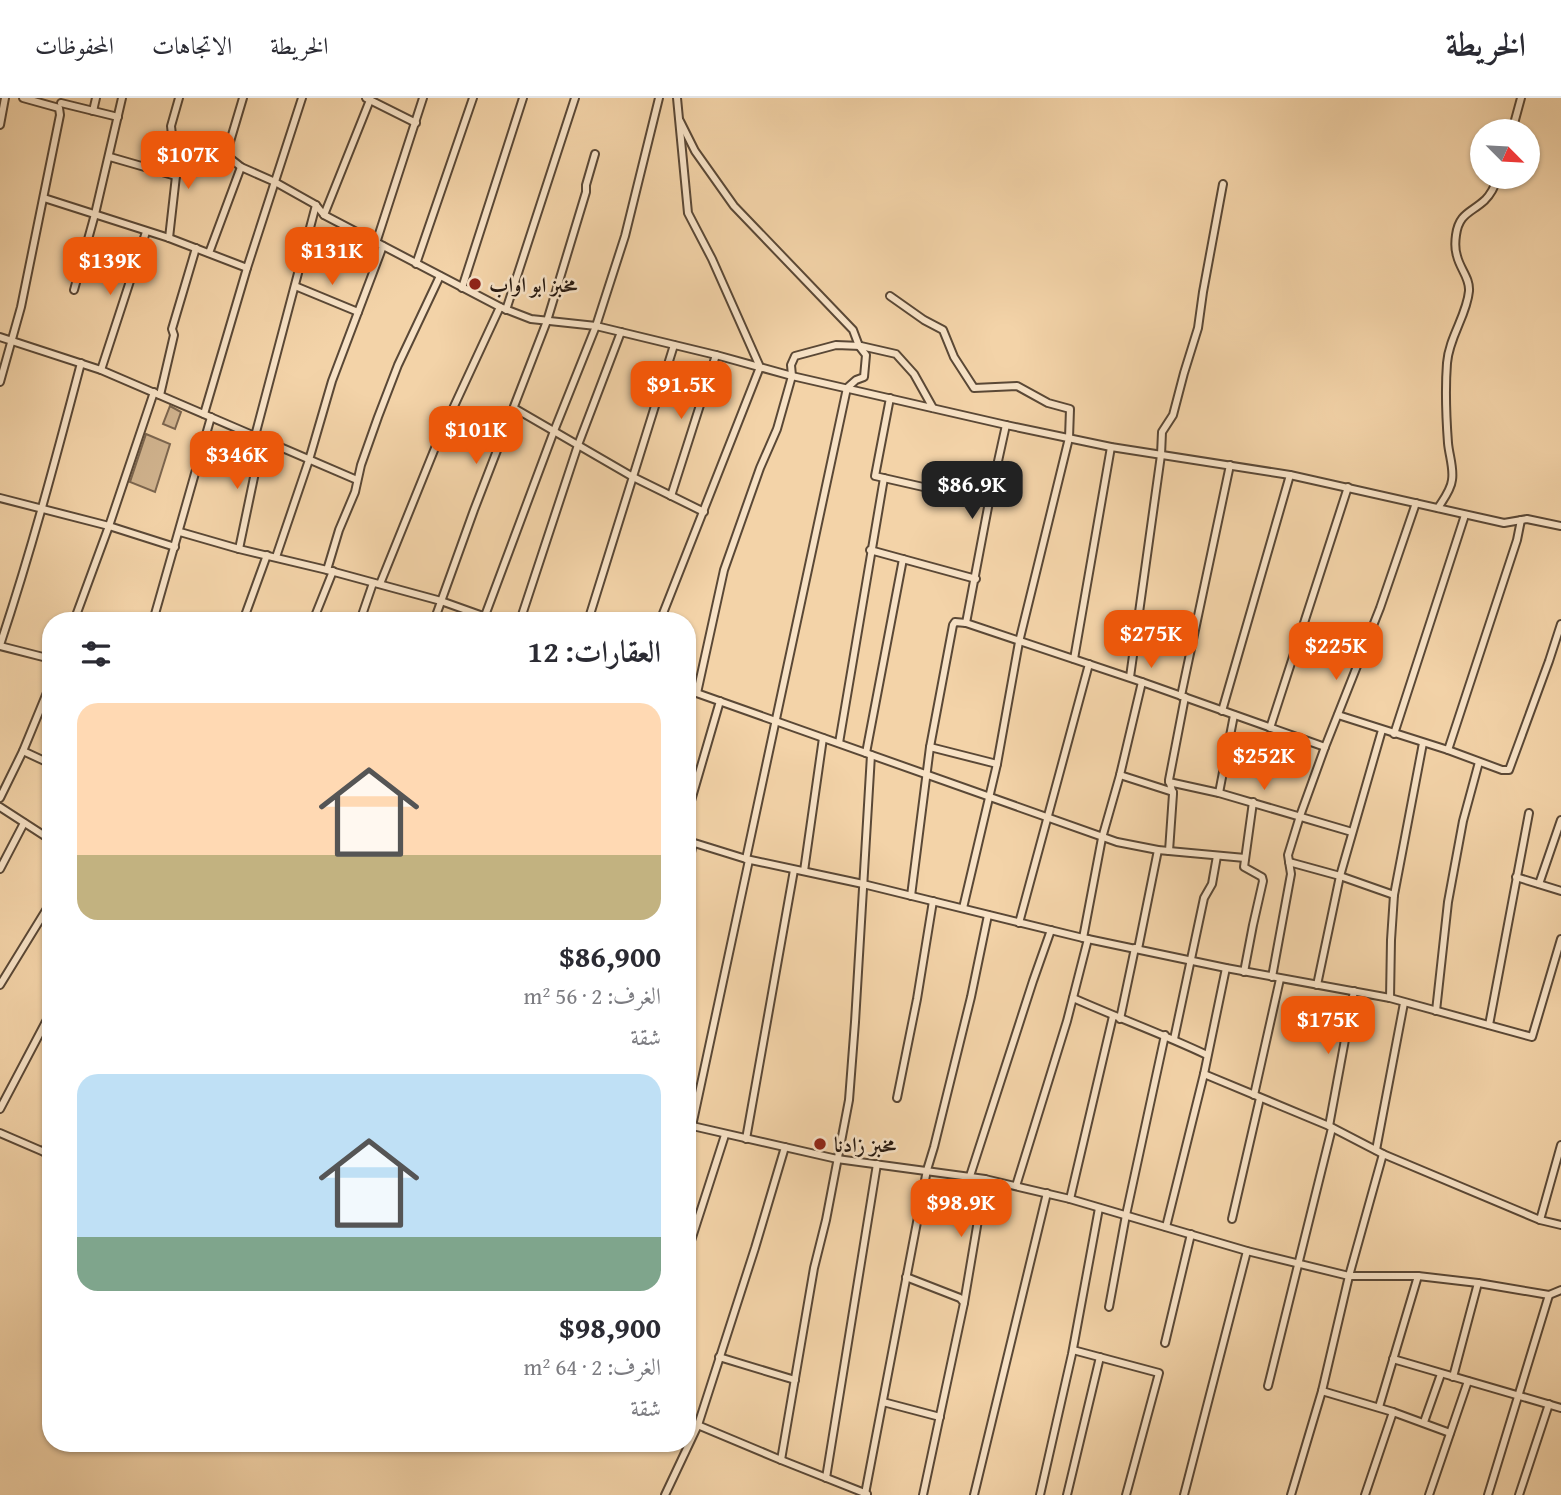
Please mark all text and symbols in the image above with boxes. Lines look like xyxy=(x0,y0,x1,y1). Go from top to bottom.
text: الخريطة xyxy=(1446,20,1526,68)
text: المحفوظات xyxy=(35,28,114,63)
text: الاتجاهات xyxy=(152,28,232,63)
text: الخريطة xyxy=(270,28,329,63)
north arrow xyxy=(1470,119,1540,189)
map controls xyxy=(1470,119,1540,189)
pin: $107K xyxy=(139,132,237,191)
text: $107K xyxy=(157,137,219,170)
pin: $131K xyxy=(283,228,381,287)
text: $131K xyxy=(301,233,363,266)
pin: $139K xyxy=(61,238,159,297)
text: $139K xyxy=(79,243,141,276)
place label: مخبز ابو اواب xyxy=(489,269,578,300)
marker: مخبز ابو اواب xyxy=(467,276,483,292)
pin: $91.5K xyxy=(624,362,738,421)
text: $91.5K xyxy=(647,367,715,400)
pin: $101K xyxy=(427,406,525,466)
text: $101K xyxy=(445,412,507,445)
pin: $346K xyxy=(188,432,286,491)
text: $346K xyxy=(206,437,268,470)
pin: $86.9K xyxy=(915,462,1029,521)
text: $86.9K xyxy=(938,467,1006,500)
pin: $275K xyxy=(1102,610,1200,670)
text: $275K xyxy=(1120,616,1182,649)
pin: $225K xyxy=(1287,622,1385,682)
text: $225K xyxy=(1305,628,1367,661)
text: العقارات: 12 xyxy=(528,629,661,673)
icon: filters xyxy=(77,635,115,673)
pin: $252K xyxy=(1215,732,1313,792)
text: $252K xyxy=(1233,738,1295,771)
icon: home xyxy=(306,749,432,875)
text: $86,900 xyxy=(559,934,661,978)
text: الغرف: 2 · 56 m² xyxy=(524,979,661,1012)
pin: $175K xyxy=(1279,996,1377,1056)
text: $175K xyxy=(1297,1002,1359,1035)
text: شقة xyxy=(631,1020,661,1053)
icon: home xyxy=(306,1120,432,1246)
place label: مخبز زادنا xyxy=(834,1129,897,1160)
marker: مخبز زادنا xyxy=(812,1136,828,1152)
pin: $98.9K xyxy=(904,1180,1018,1239)
text: $98.9K xyxy=(927,1185,995,1218)
text: $98,900 xyxy=(559,1305,661,1349)
text: الغرف: 2 · 64 m² xyxy=(524,1350,661,1383)
text: شقة xyxy=(631,1391,661,1424)

